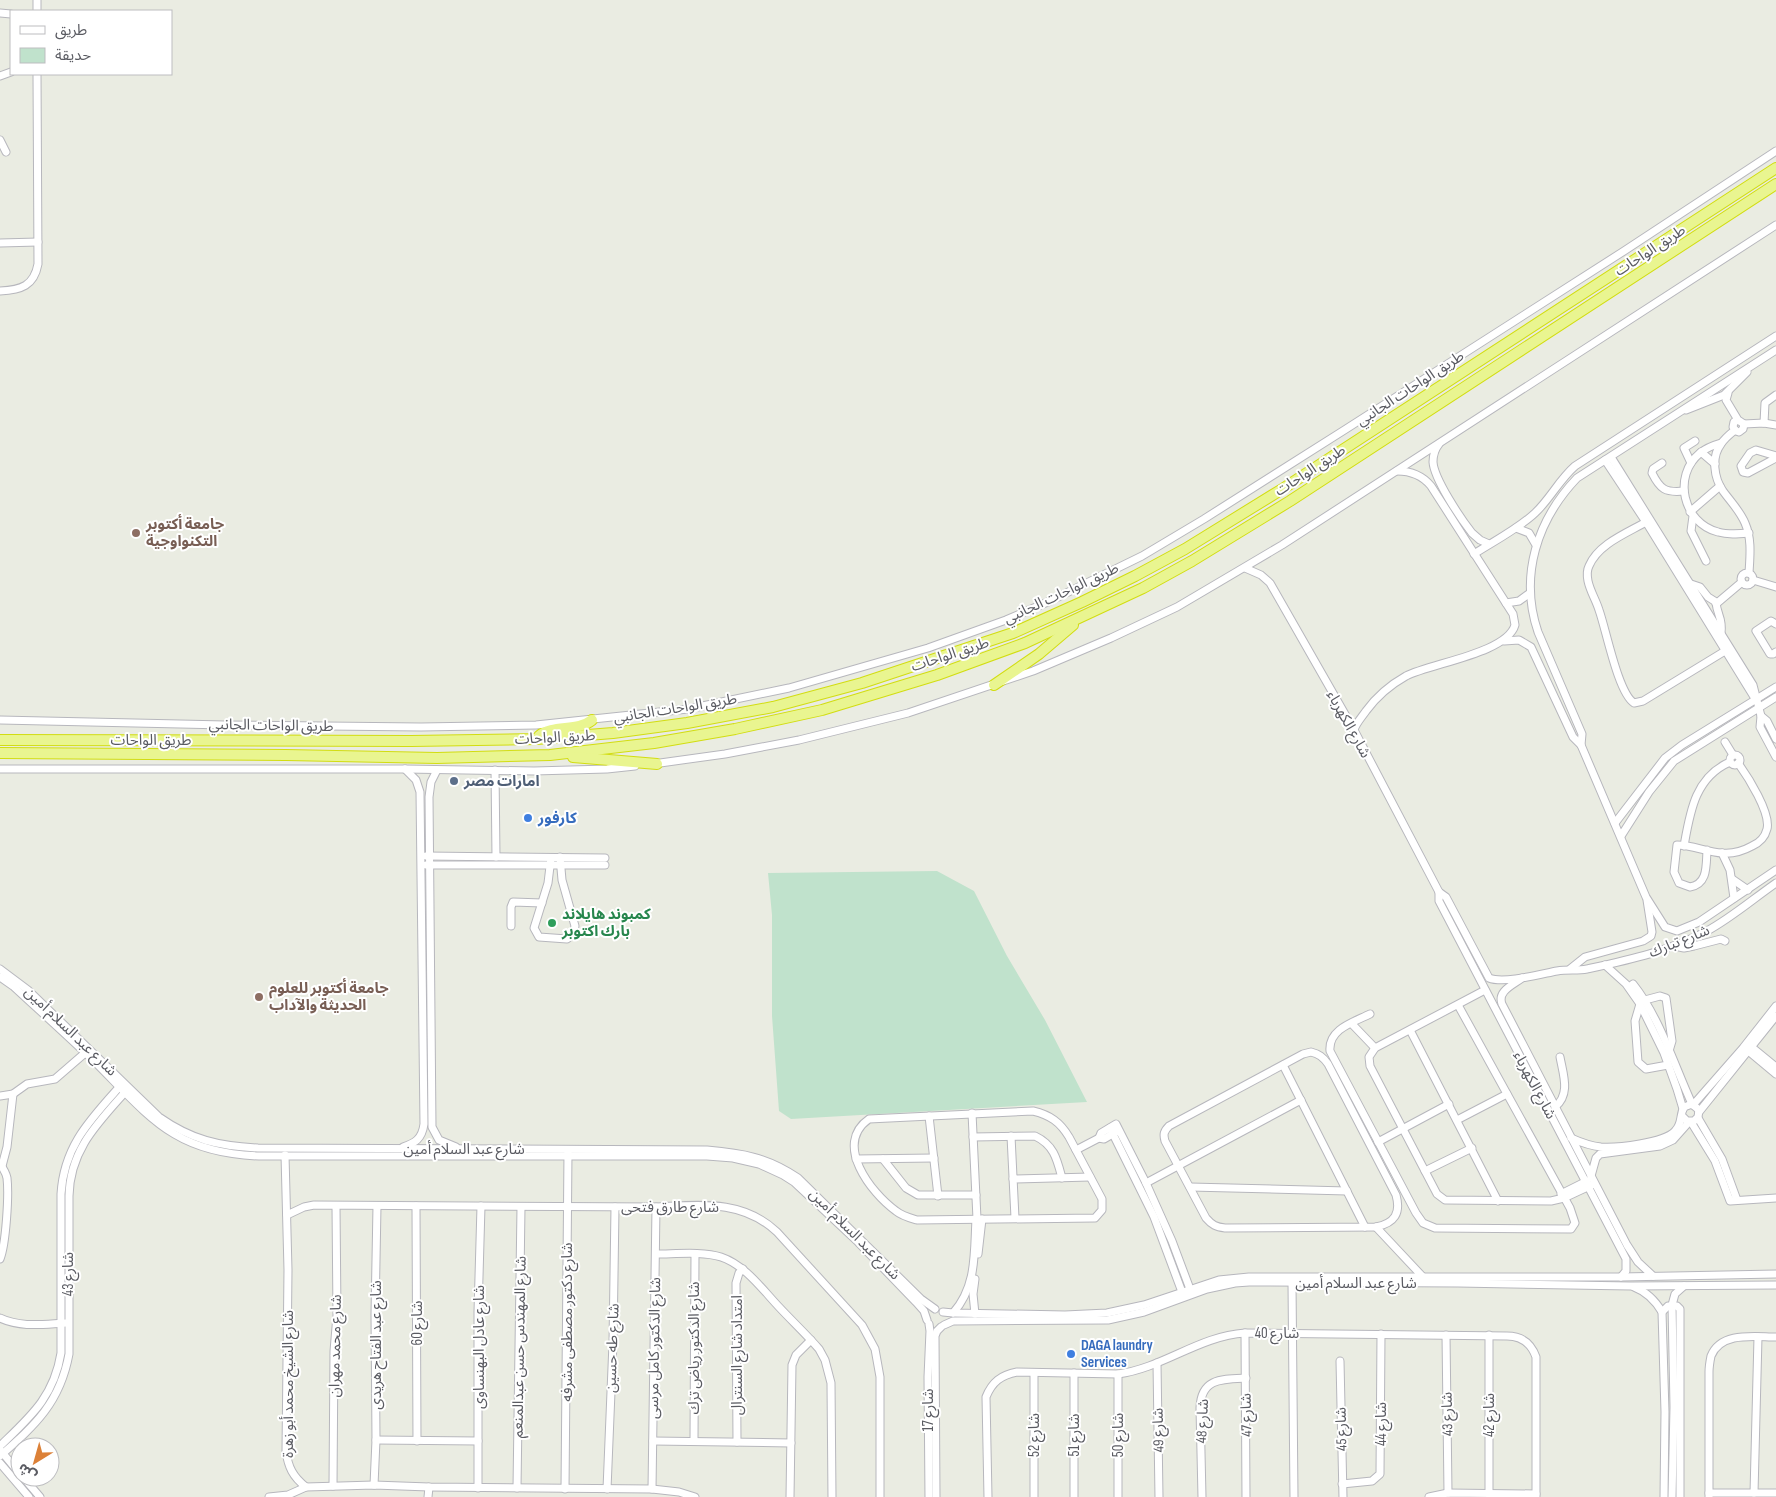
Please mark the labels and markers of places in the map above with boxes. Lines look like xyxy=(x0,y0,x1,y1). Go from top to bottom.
place label: جامعة أكتوبر التكنواوجية xyxy=(145,514,225,551)
marker: جامعة أكتوبر التكنواوجية xyxy=(130,527,142,539)
place label: امارات مصر xyxy=(463,772,540,791)
marker: امارات مصر xyxy=(448,775,460,787)
place label: كارفور xyxy=(537,809,577,828)
marker: كارفور xyxy=(522,812,534,824)
place label: كمبوند هايلاند بارك اكتوبر xyxy=(561,905,651,941)
marker: كمبوند هايلاند بارك اكتوبر xyxy=(546,917,558,929)
place label: جامعة أكتوبر للعلوم الحديثة والآداب xyxy=(269,978,389,1015)
marker: جامعة أكتوبر للعلوم الحديثة والآداب xyxy=(253,991,265,1003)
place label: DAGA laundry Services xyxy=(1081,1336,1154,1372)
marker: DAGA laundry Services xyxy=(1065,1348,1077,1360)

